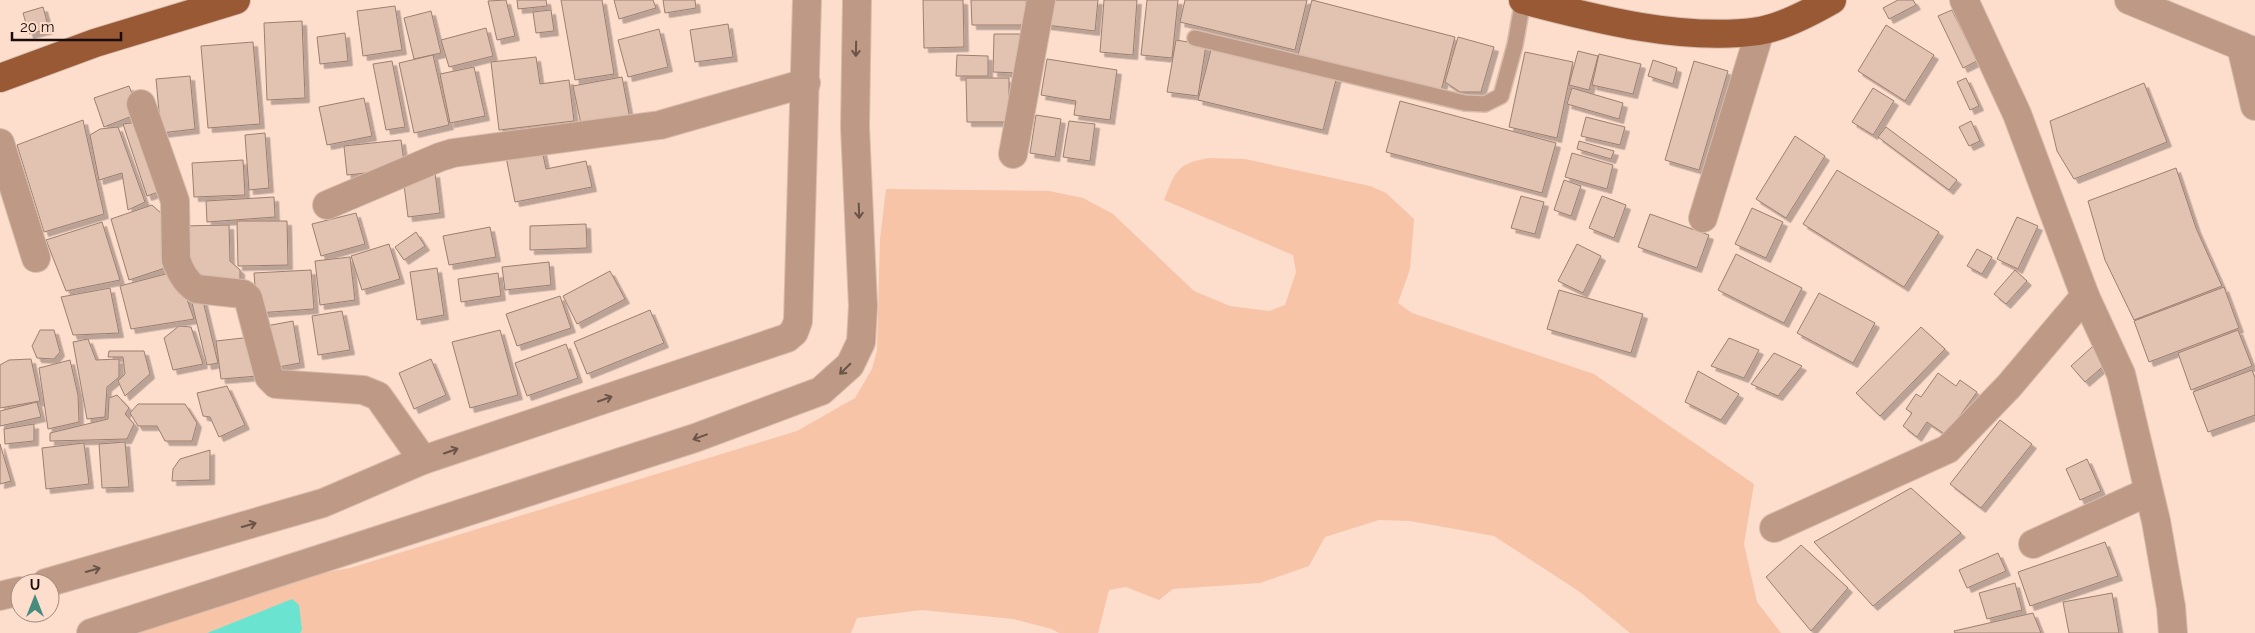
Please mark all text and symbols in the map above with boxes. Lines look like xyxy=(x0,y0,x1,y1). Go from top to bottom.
scale bar xyxy=(12,10,121,42)
text: 20 m xyxy=(20,18,55,36)
one-way arrow xyxy=(852,40,861,56)
one-way arrow xyxy=(854,203,863,219)
one-way arrow xyxy=(839,363,851,375)
one-way arrow xyxy=(596,394,612,403)
one-way arrow xyxy=(693,433,708,442)
one-way arrow xyxy=(442,446,458,455)
one-way arrow xyxy=(241,519,257,529)
one-way arrow xyxy=(85,564,101,574)
north arrow xyxy=(10,573,60,623)
text: U xyxy=(30,577,40,593)

